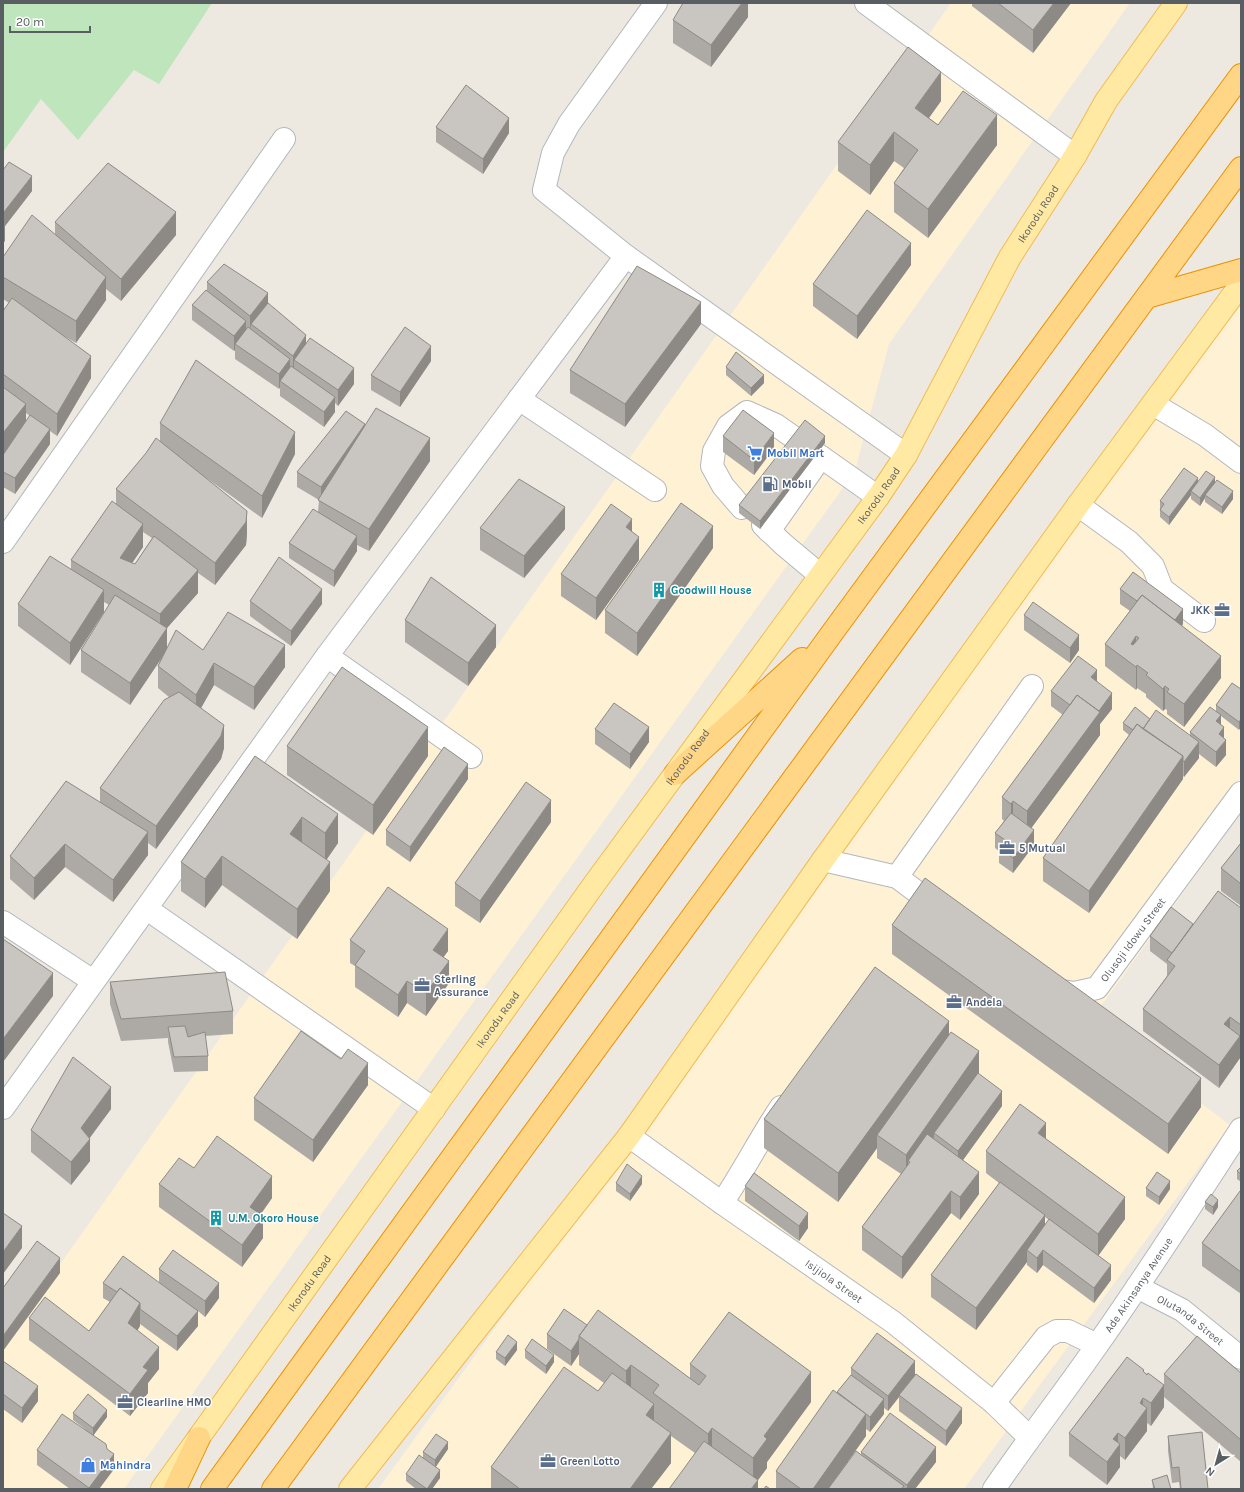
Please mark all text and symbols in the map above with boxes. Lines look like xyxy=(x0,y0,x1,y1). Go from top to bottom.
scale bar xyxy=(10,8,90,34)
text: 20 m xyxy=(16,15,44,29)
street label: Ikorodu Road xyxy=(1015,183,1062,245)
supermarket icon: Mobil Mart xyxy=(746,444,764,462)
place label: Mobil Mart xyxy=(767,447,825,460)
street label: Ikorodu Road xyxy=(854,465,903,527)
fuel station icon: Mobil xyxy=(761,475,779,493)
place label: Mobil xyxy=(782,478,812,491)
building icon: Goodwill House xyxy=(650,581,668,599)
place label: Goodwill House xyxy=(671,584,752,597)
office icon: JKK xyxy=(1213,601,1231,619)
place label: JKK xyxy=(1191,604,1211,617)
street label: Ikorodu Road xyxy=(663,727,713,788)
office icon: 5 Mutual xyxy=(998,839,1016,857)
place label: 5 Mutual xyxy=(1019,842,1066,855)
street label: Olusoji Idowu Street xyxy=(1098,895,1168,984)
place label: Sterling Assurance xyxy=(434,973,489,999)
office icon: Sterling Assurance xyxy=(413,976,431,994)
street label: Ikorodu Road xyxy=(473,989,522,1051)
office icon: Andela xyxy=(945,993,963,1011)
place label: Andela xyxy=(966,996,1002,1009)
building icon: U.M. Okoro House xyxy=(207,1209,225,1227)
place label: U.M. Okoro House xyxy=(228,1212,319,1225)
street label: Ade Akinsanya Avenue xyxy=(1102,1235,1176,1335)
street label: Ikorodu Road xyxy=(285,1253,334,1314)
street label: Isijiola Street xyxy=(802,1257,865,1306)
street label: Olutanda Street xyxy=(1155,1292,1226,1348)
office icon: Clearline HMO xyxy=(116,1393,134,1411)
place label: Clearline HMO xyxy=(137,1396,211,1409)
north arrow xyxy=(1196,1444,1236,1484)
office icon: Green Lotto xyxy=(539,1452,557,1470)
place label: Green Lotto xyxy=(560,1455,620,1468)
shop icon: Mahindra xyxy=(79,1456,97,1474)
place label: Mahindra xyxy=(100,1459,151,1472)
text: N xyxy=(1203,1464,1217,1479)

